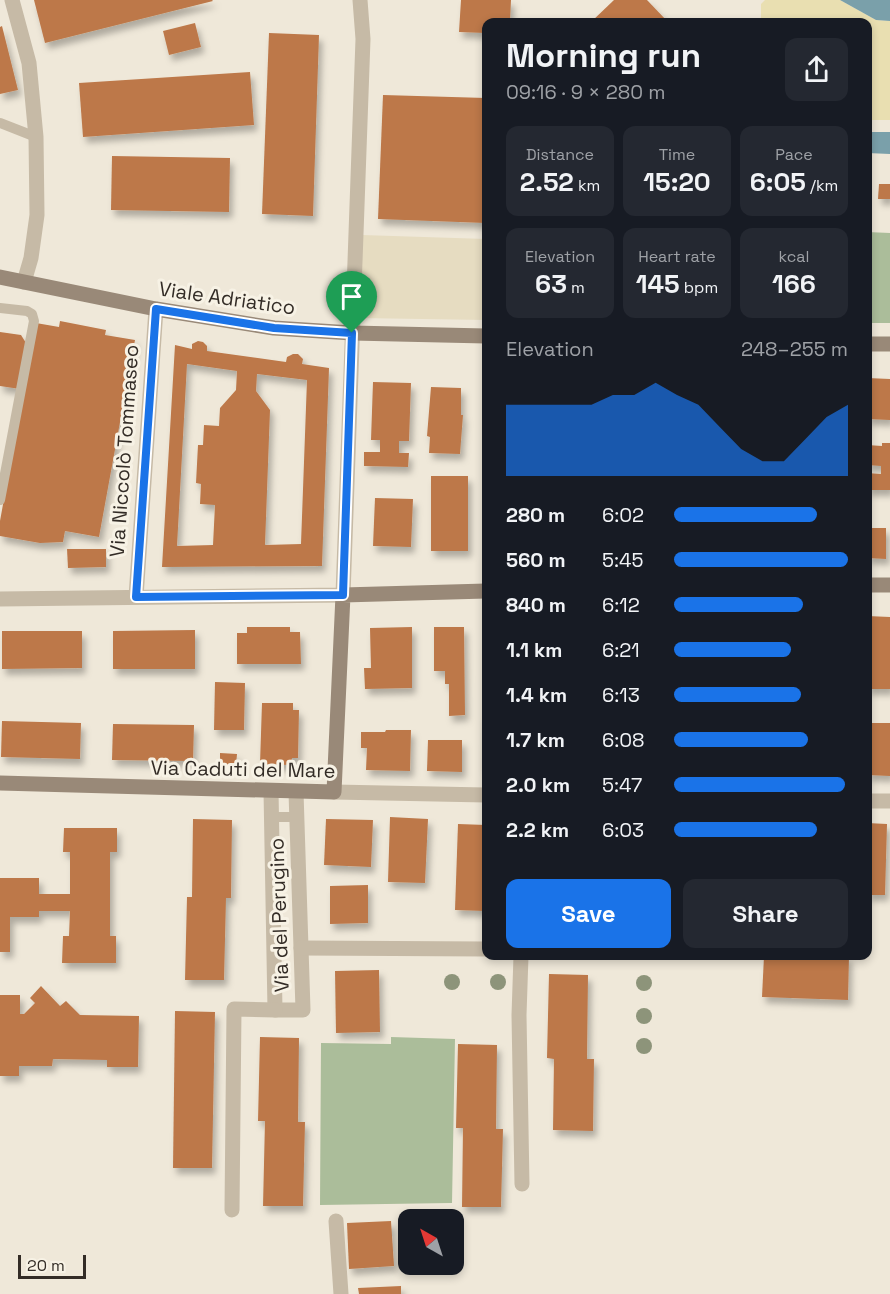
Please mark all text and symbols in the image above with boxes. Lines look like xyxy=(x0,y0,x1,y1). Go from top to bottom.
text: Morning run xyxy=(506,35,701,77)
button: share xyxy=(785,38,848,101)
text: 09:16 · 9 × 280 m xyxy=(506,79,665,105)
text: Distance xyxy=(526,144,594,165)
text: Time xyxy=(659,144,695,165)
text: Pace xyxy=(775,144,813,165)
text: 2.52 xyxy=(520,165,574,199)
text: 15:20 xyxy=(643,165,711,199)
text: 6:05 xyxy=(750,165,806,199)
text: km xyxy=(574,175,600,196)
text: /km xyxy=(806,175,838,196)
text: Elevation xyxy=(525,246,595,267)
text: Heart rate xyxy=(638,246,716,267)
text: kcal xyxy=(779,246,809,267)
text: 63 xyxy=(535,267,567,301)
text: 145 xyxy=(636,267,680,301)
text: 166 xyxy=(772,267,816,301)
pin xyxy=(326,271,377,333)
street label: Viale Adriatico xyxy=(157,276,297,320)
text: m xyxy=(567,277,585,298)
text: bpm xyxy=(680,277,718,298)
icon: arrive xyxy=(335,280,368,313)
text: Elevation xyxy=(506,336,594,362)
text: 248–255 m xyxy=(741,336,848,362)
street label: Via Niccolò Tommaseo xyxy=(104,344,144,558)
text: 280 m xyxy=(506,502,565,528)
text: 6:02 xyxy=(602,502,644,528)
text: 560 m xyxy=(506,547,565,573)
text: 5:45 xyxy=(602,547,644,573)
text: 840 m xyxy=(506,592,566,618)
text: 6:12 xyxy=(602,592,640,618)
text: 1.1 km xyxy=(506,637,562,663)
text: 6:21 xyxy=(602,637,640,663)
text: 1.4 km xyxy=(506,682,567,708)
text: 6:13 xyxy=(602,682,640,708)
text: 1.7 km xyxy=(506,727,565,753)
text: 6:08 xyxy=(602,727,645,753)
street label: Via Caduti del Mare xyxy=(150,754,336,784)
text: 2.0 km xyxy=(506,772,570,798)
text: 5:47 xyxy=(602,772,642,798)
text: 2.2 km xyxy=(506,817,569,843)
text: 6:03 xyxy=(602,817,644,843)
street label: Via del Perugino xyxy=(263,837,295,993)
button: Save xyxy=(506,879,671,948)
button: Share xyxy=(683,879,848,948)
north arrow xyxy=(398,1209,464,1275)
map controls xyxy=(398,1209,464,1275)
scale bar xyxy=(18,1252,86,1280)
text: 20 m xyxy=(27,1255,65,1276)

